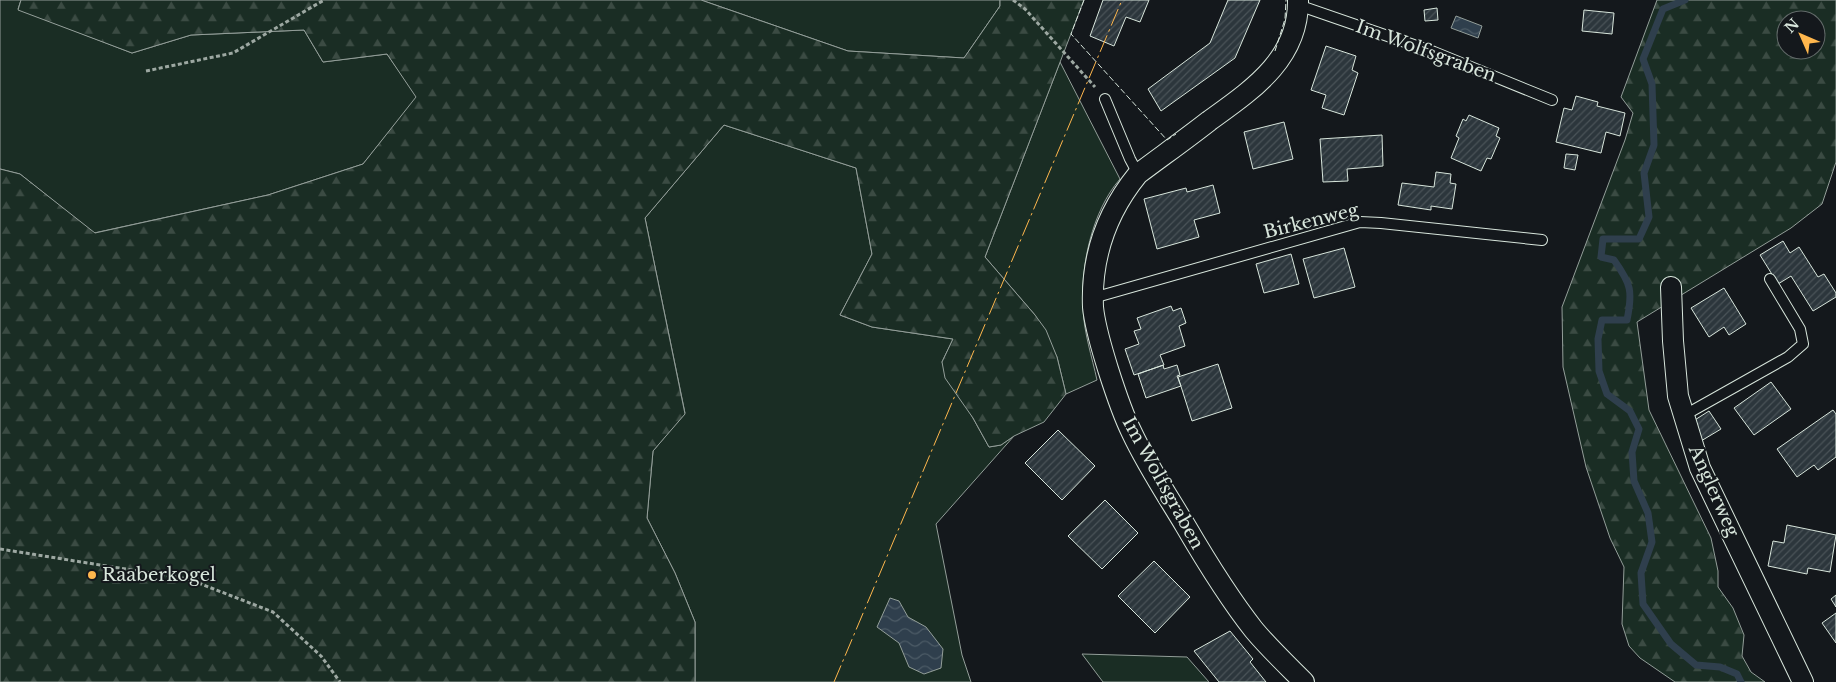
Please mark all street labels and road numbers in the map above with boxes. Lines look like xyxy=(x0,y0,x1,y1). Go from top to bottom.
street label: Im Wolfsgraben xyxy=(1353,15,1499,87)
street label: Birkenweg xyxy=(1261,198,1361,243)
street label: Im Wolfsgraben xyxy=(1117,413,1209,553)
street label: Anglerweg xyxy=(1684,441,1744,540)

